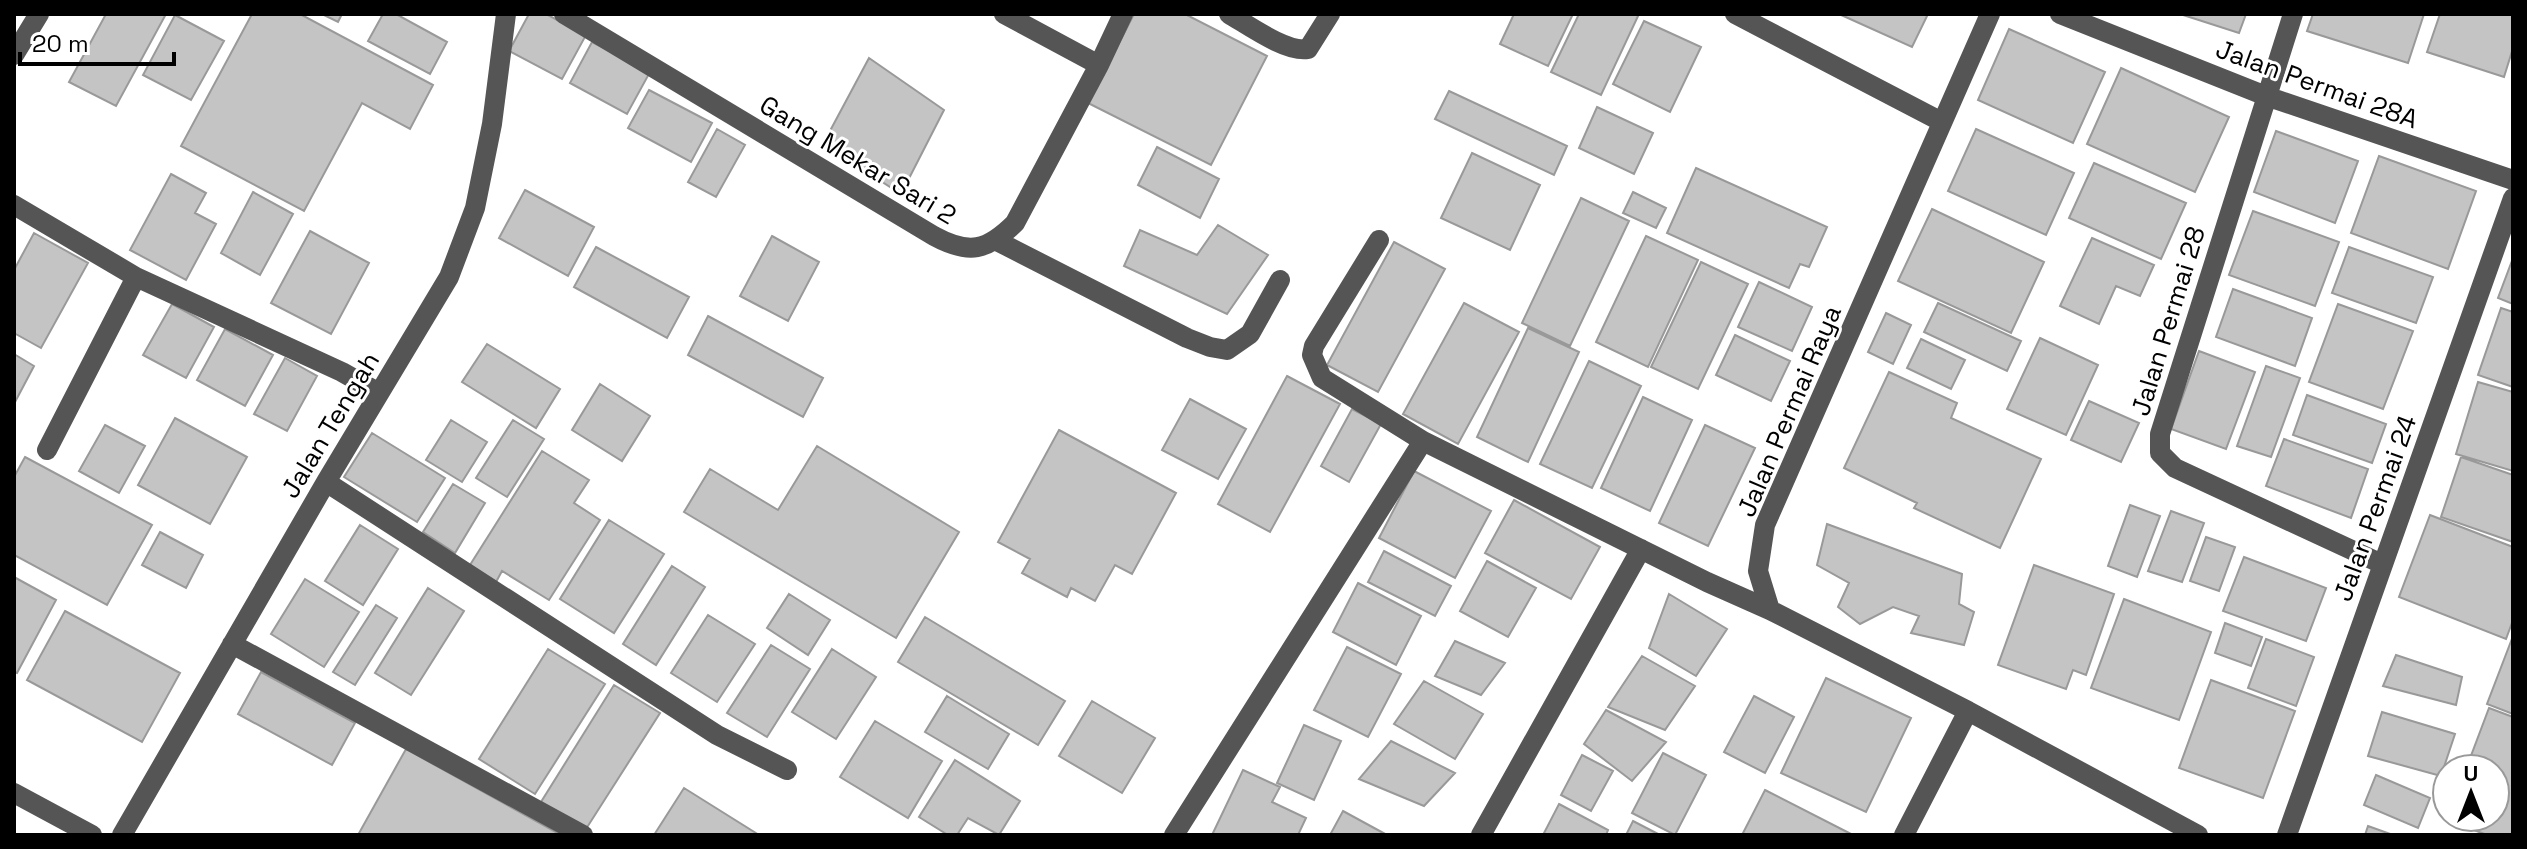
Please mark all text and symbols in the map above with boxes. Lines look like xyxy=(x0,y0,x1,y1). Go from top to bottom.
scale bar xyxy=(20,16,174,66)
text: 20 m xyxy=(32,28,89,59)
street label: Jalan Permai 28A xyxy=(2211,32,2423,136)
street label: Gang Mekar Sari 2 xyxy=(753,88,963,232)
street label: Jalan Permai 28 xyxy=(2123,222,2213,420)
street label: Jalan Permai Raya xyxy=(1729,300,1849,522)
street label: Jalan Tengah xyxy=(273,346,387,504)
street label: Jalan Permai 24 xyxy=(2326,410,2424,606)
north arrow xyxy=(2431,753,2511,833)
text: U xyxy=(2464,759,2478,787)

